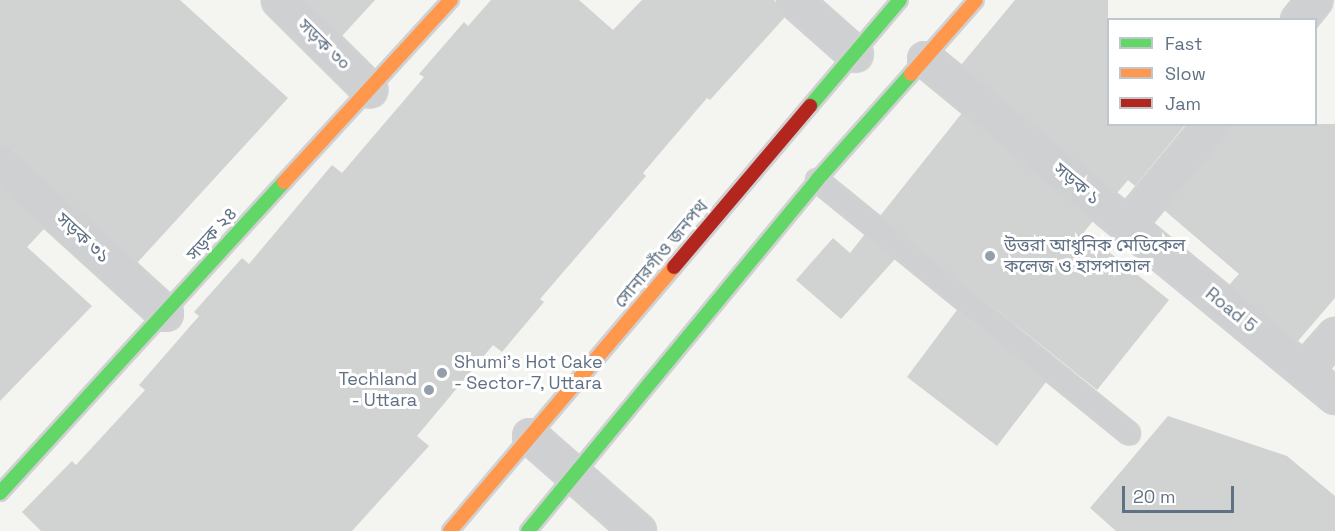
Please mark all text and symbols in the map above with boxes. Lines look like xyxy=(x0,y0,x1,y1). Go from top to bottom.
street label: সড়ক ৩০ xyxy=(294,15,354,75)
legend xyxy=(1107,18,1317,126)
text: Fast xyxy=(1165,32,1202,55)
text: Slow xyxy=(1165,62,1206,85)
text: Jam xyxy=(1165,92,1201,115)
street label: সড়ক ১ xyxy=(1049,158,1105,210)
street label: সোনারগাঁও জনপথ xyxy=(610,196,712,312)
street label: সড়ক ২৪ xyxy=(182,203,242,265)
street label: সড়ক ৩১ xyxy=(52,208,114,268)
place label: উত্তরা আধুনিক মেডিকেল কলেজ ও হাসপাতাল xyxy=(1004,235,1185,278)
marker: উত্তরা আধুনিক মেডিকেল কলেজ ও হাসপাতাল xyxy=(981,247,999,265)
street label: Road 5 xyxy=(1201,283,1261,337)
place label: Shumi's Hot Cake - Sector-7, Uttara xyxy=(454,352,603,394)
marker: Shumi's Hot Cake - Sector-7, Uttara xyxy=(435,366,449,380)
place label: Techland - Uttara xyxy=(338,369,417,412)
marker: Techland - Uttara xyxy=(422,383,436,397)
scale bar xyxy=(1125,474,1238,512)
text: 20 m xyxy=(1133,485,1176,508)

